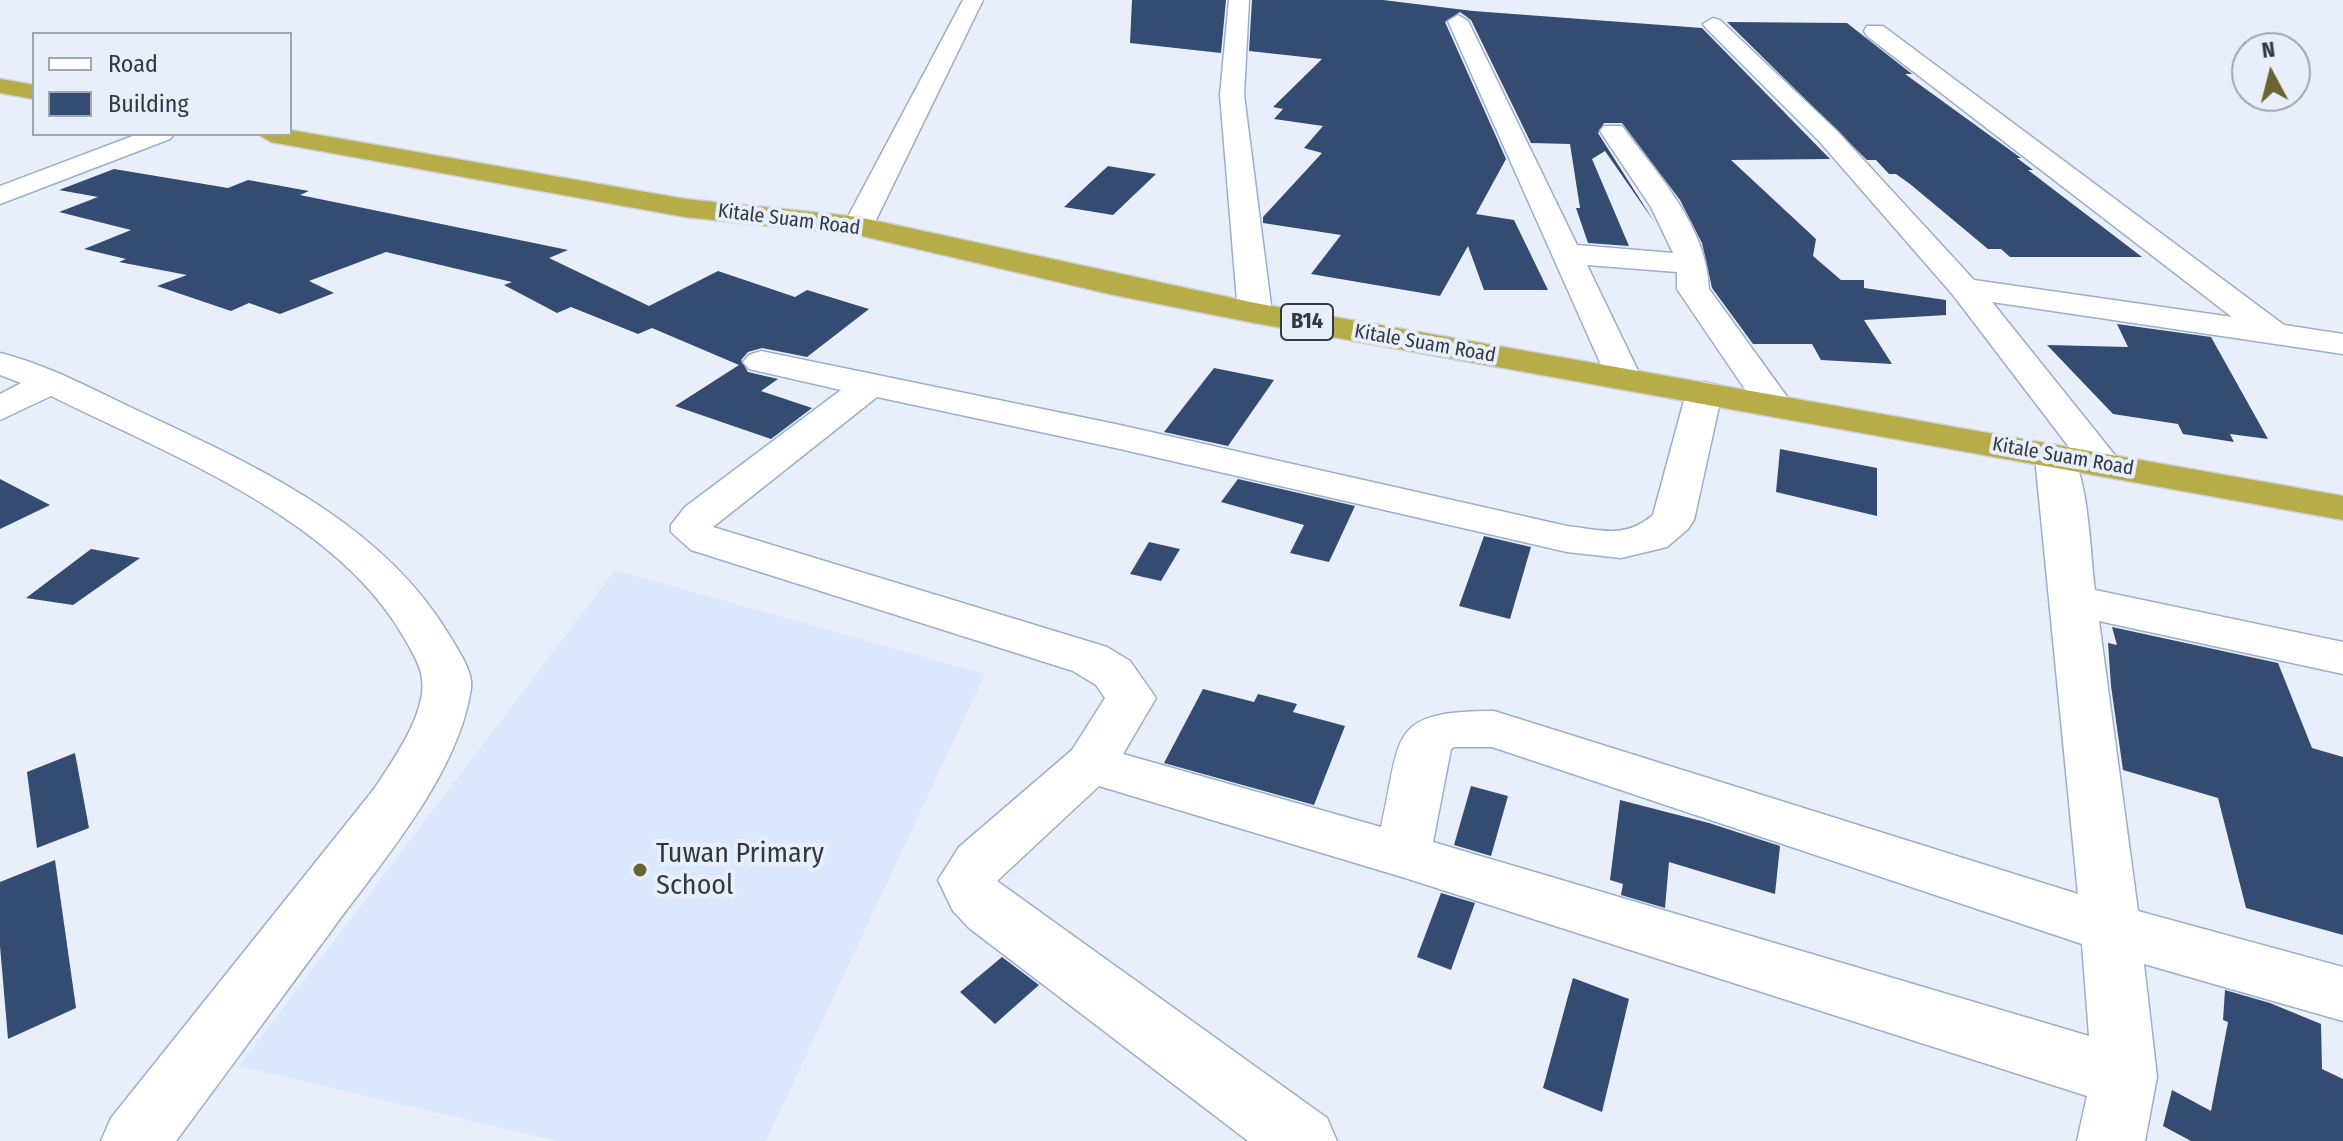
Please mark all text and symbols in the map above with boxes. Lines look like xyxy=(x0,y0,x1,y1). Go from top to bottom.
legend xyxy=(32,32,292,136)
north arrow xyxy=(2231,32,2311,112)
text: N xyxy=(2260,35,2276,64)
text: Road xyxy=(108,50,158,78)
text: Building xyxy=(108,90,189,118)
street label: Kitale Suam Road xyxy=(717,199,861,241)
road number: B14 xyxy=(1281,304,1333,340)
street label: Kitale Suam Road xyxy=(1352,320,1498,368)
street label: Kitale Suam Road xyxy=(1990,433,2136,481)
place label: Tuwan Primary School xyxy=(656,837,824,903)
marker: Tuwan Primary School xyxy=(631,861,649,879)

